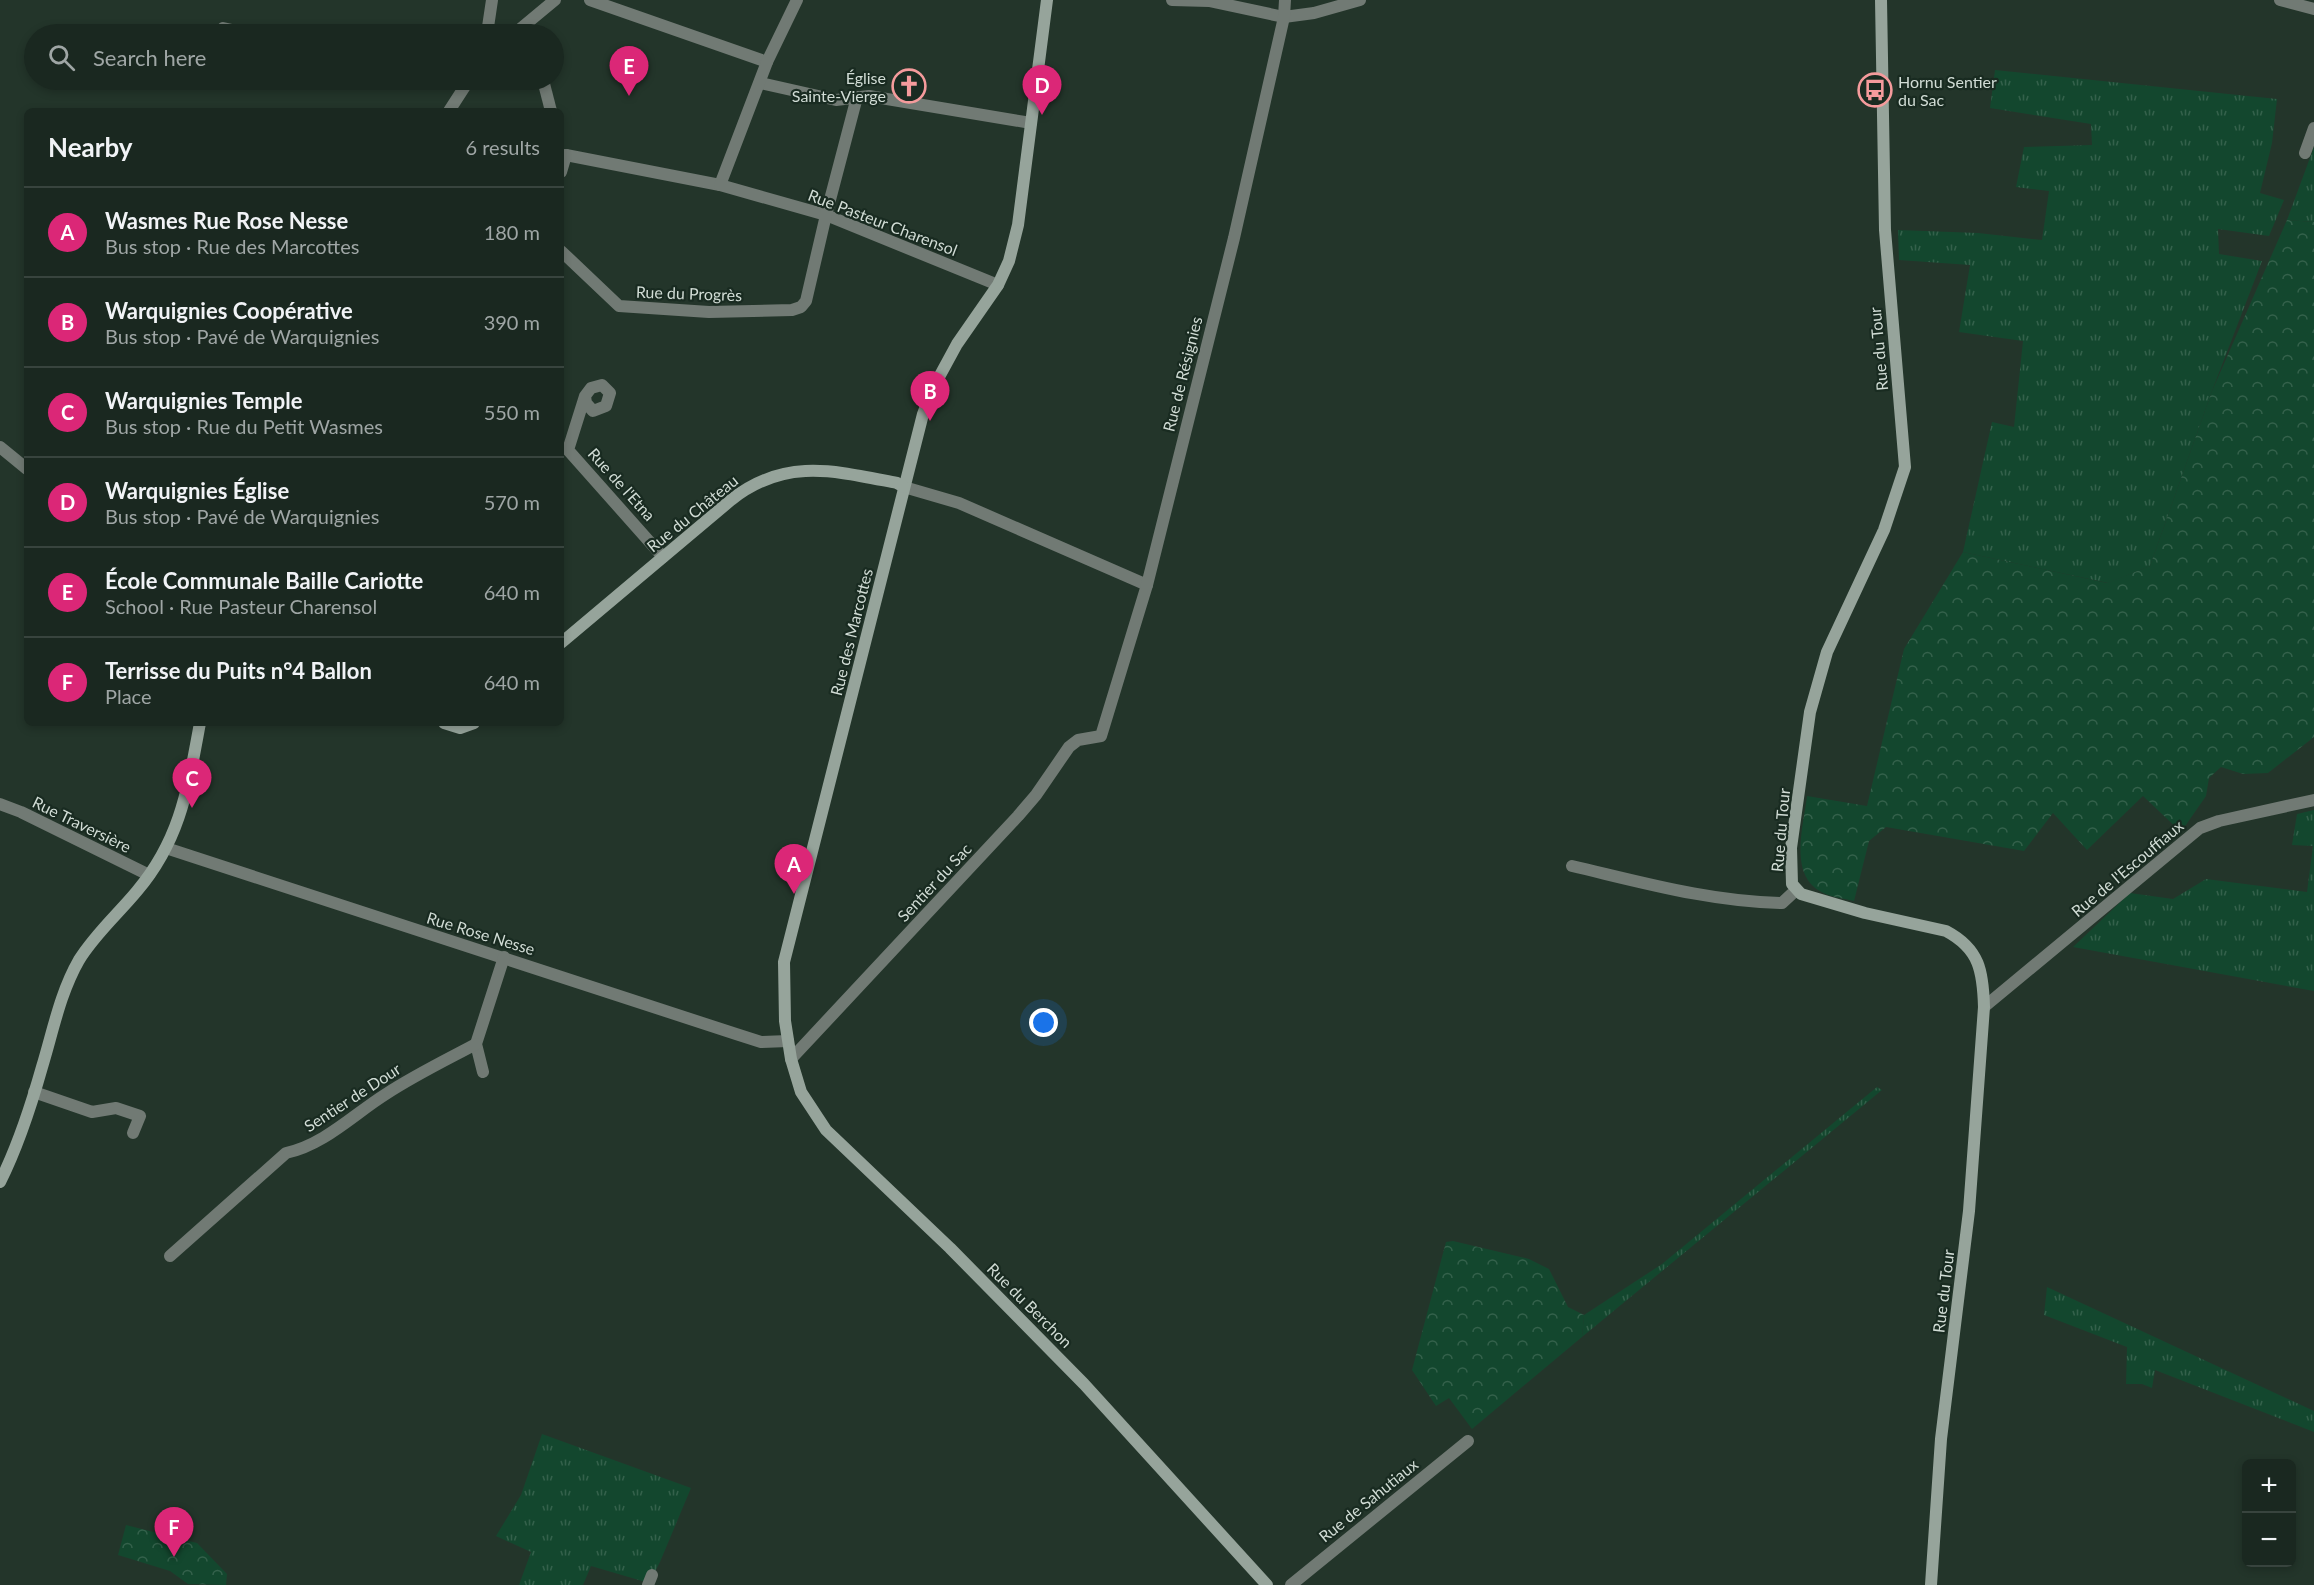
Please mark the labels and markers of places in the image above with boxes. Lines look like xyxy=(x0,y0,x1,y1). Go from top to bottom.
pin: E xyxy=(610,46,648,96)
pin: D xyxy=(1022,66,1062,115)
place label: Église Sainte-Vierge xyxy=(792,68,886,105)
church icon: Église Sainte-Vierge xyxy=(891,68,927,104)
bus stop icon: Hornu Sentier du Sac xyxy=(1857,72,1893,108)
place label: Hornu Sentier du Sac xyxy=(1898,72,1997,109)
pin: B xyxy=(910,372,950,421)
pin: C xyxy=(172,758,212,808)
pin: A xyxy=(774,844,814,894)
pin: F xyxy=(154,1508,194,1557)

